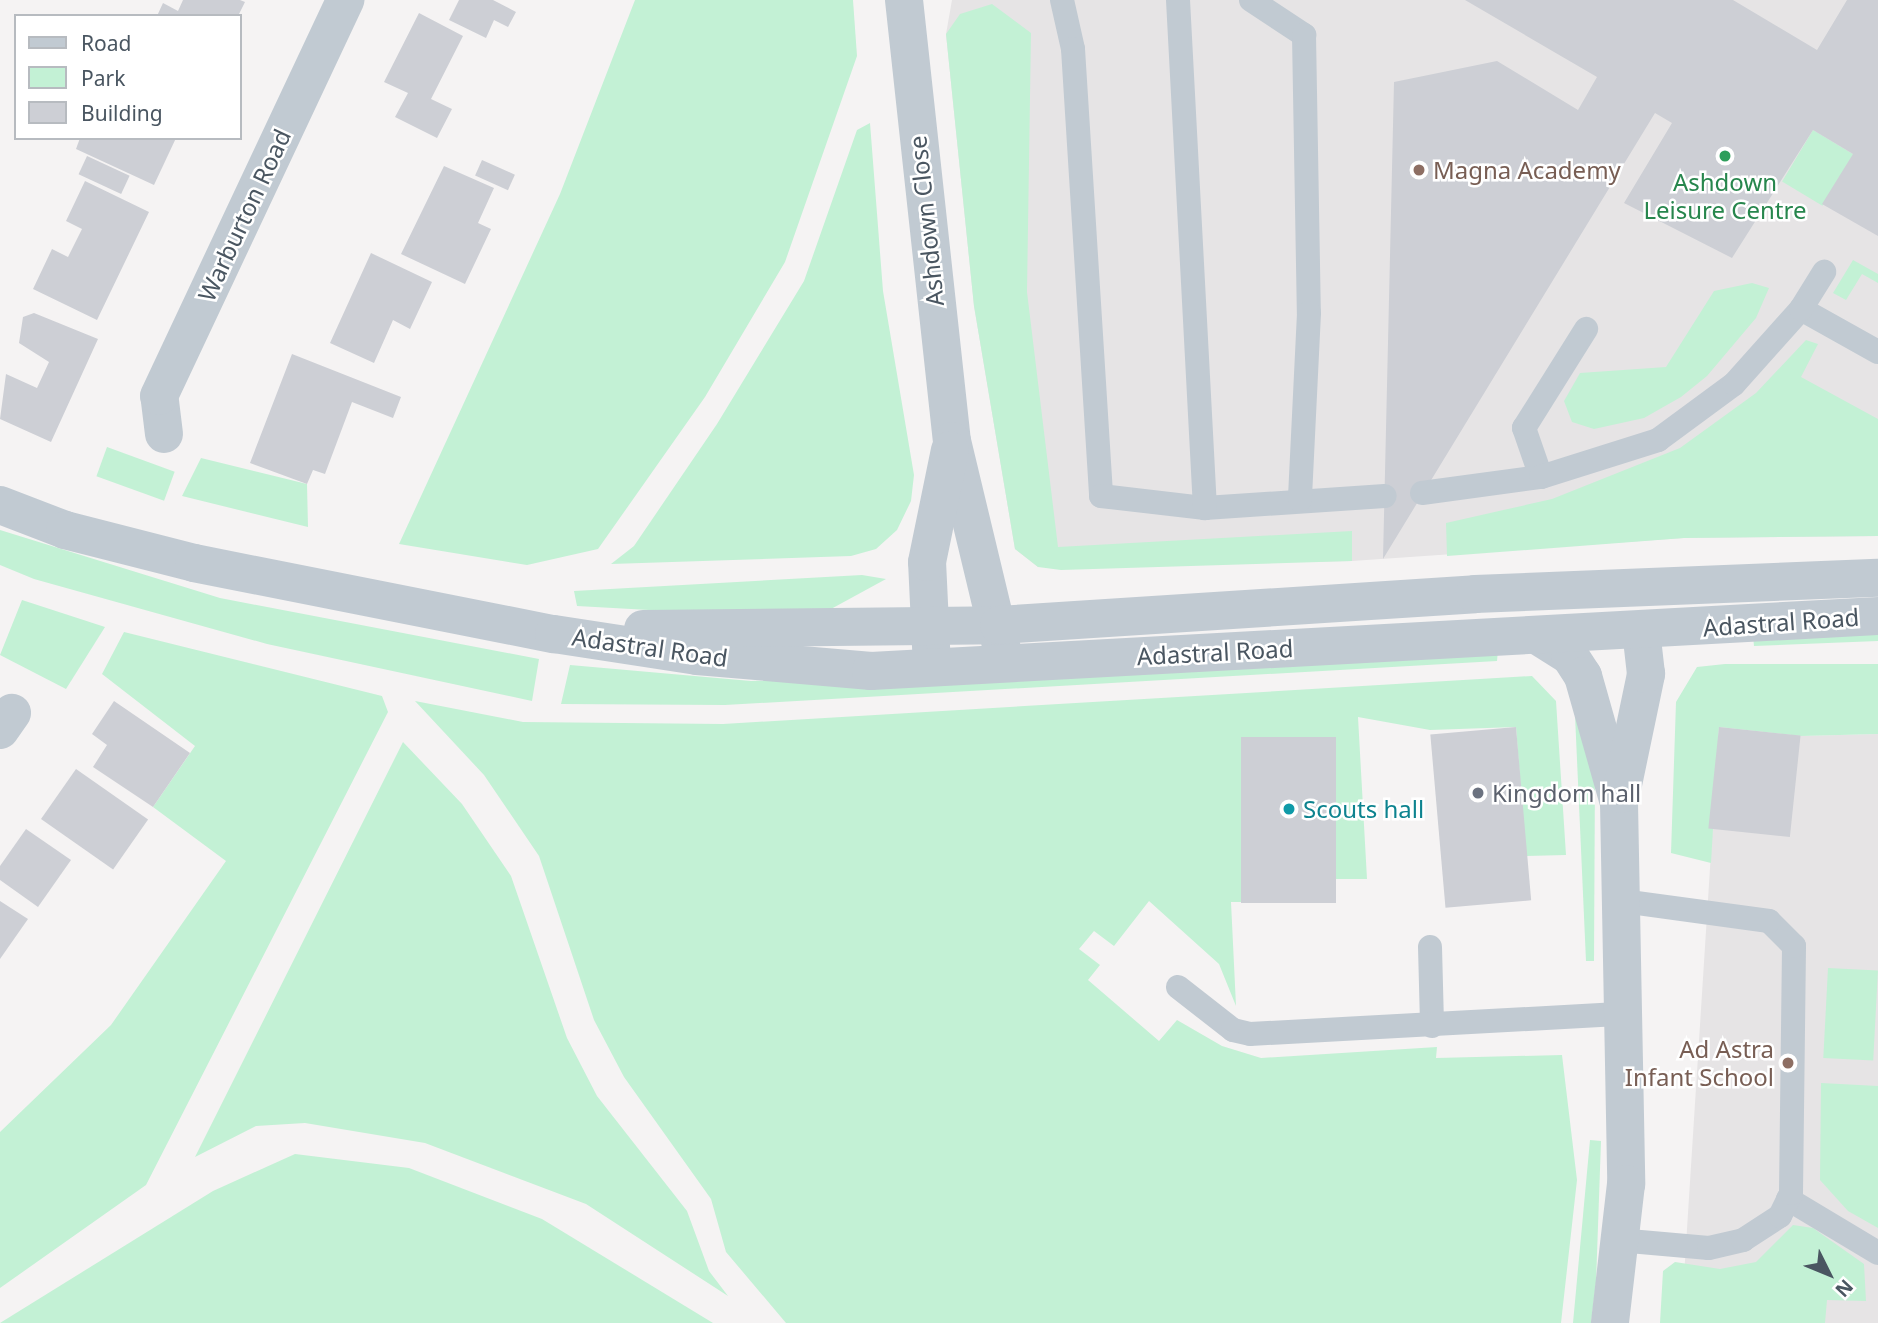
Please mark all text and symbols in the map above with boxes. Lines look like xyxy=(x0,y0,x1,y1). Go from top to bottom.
legend xyxy=(14,14,242,140)
text: Road xyxy=(81,29,131,57)
text: Park xyxy=(81,64,125,92)
text: Building xyxy=(81,99,163,127)
street label: Warburton Road xyxy=(192,124,296,306)
street label: Ashdown Close xyxy=(903,134,949,308)
marker: Ashdown Leisure Centre xyxy=(1717,148,1733,164)
place label: Magna Academy xyxy=(1433,156,1621,184)
marker: Magna Academy xyxy=(1411,162,1427,178)
place label: Ashdown Leisure Centre xyxy=(1643,168,1807,224)
street label: Adastral Road xyxy=(1702,602,1860,642)
street label: Adastral Road xyxy=(570,622,730,672)
street label: Adastral Road xyxy=(1136,634,1294,670)
place label: Kingdom hall xyxy=(1492,779,1641,807)
marker: Kingdom hall xyxy=(1470,785,1486,801)
place label: Scouts hall xyxy=(1303,795,1424,823)
marker: Scouts hall xyxy=(1281,801,1297,817)
place label: Ad Astra Infant School xyxy=(1625,1035,1774,1091)
marker: Ad Astra Infant School xyxy=(1780,1055,1796,1071)
north arrow xyxy=(1794,1239,1864,1309)
text: N xyxy=(1830,1274,1859,1303)

